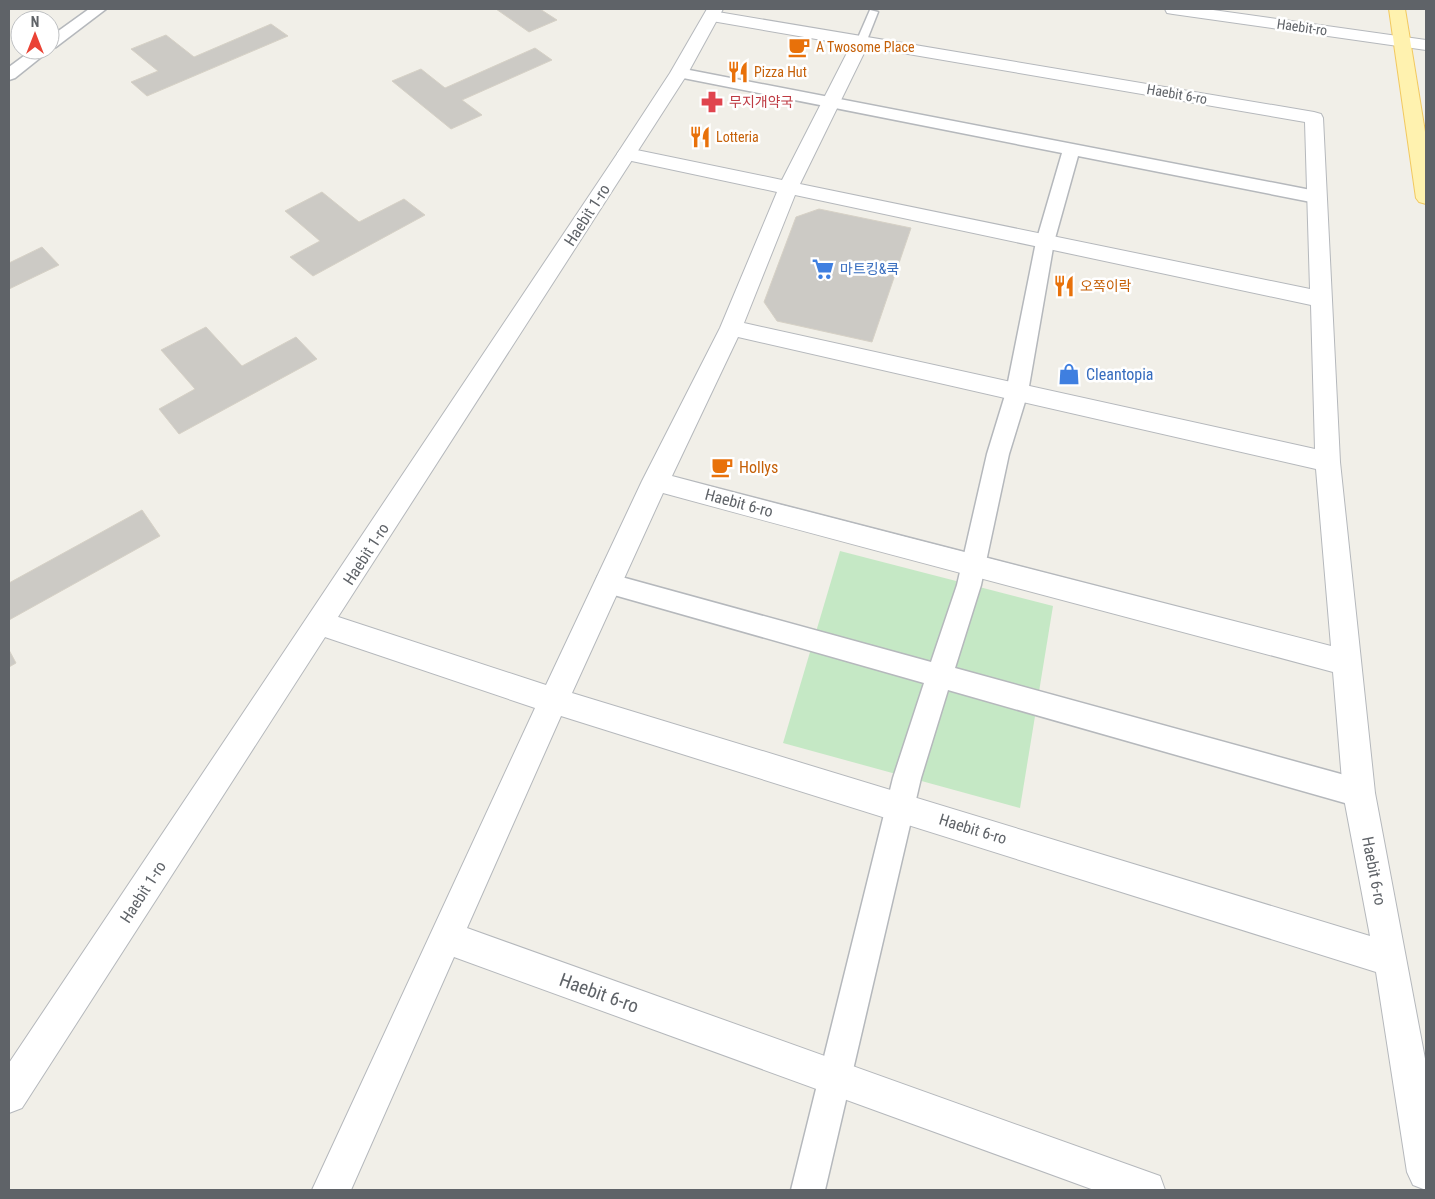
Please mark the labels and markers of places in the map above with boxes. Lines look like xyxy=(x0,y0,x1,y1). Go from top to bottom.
cafe icon: A Twosome Place xyxy=(786,34,812,60)
place label: A Twosome Place xyxy=(816,39,915,55)
restaurant icon: Pizza Hut xyxy=(725,59,751,85)
place label: Pizza Hut xyxy=(754,64,807,80)
pharmacy icon: 무지개약국 xyxy=(699,89,725,115)
place label: 무지개약국 xyxy=(729,94,794,110)
restaurant icon: Lotteria xyxy=(687,124,713,150)
place label: Lotteria xyxy=(716,129,759,145)
supermarket icon: 마트킹&쿡 xyxy=(810,256,836,282)
place label: 마트킹&쿡 xyxy=(840,261,899,277)
restaurant icon: 오쪽이락 xyxy=(1051,273,1077,299)
place label: 오쪽이락 xyxy=(1080,278,1132,294)
shop icon: Cleantopia xyxy=(1056,361,1082,387)
place label: Cleantopia xyxy=(1086,365,1154,384)
cafe icon: Hollys xyxy=(709,454,735,480)
place label: Hollys xyxy=(739,458,778,477)

